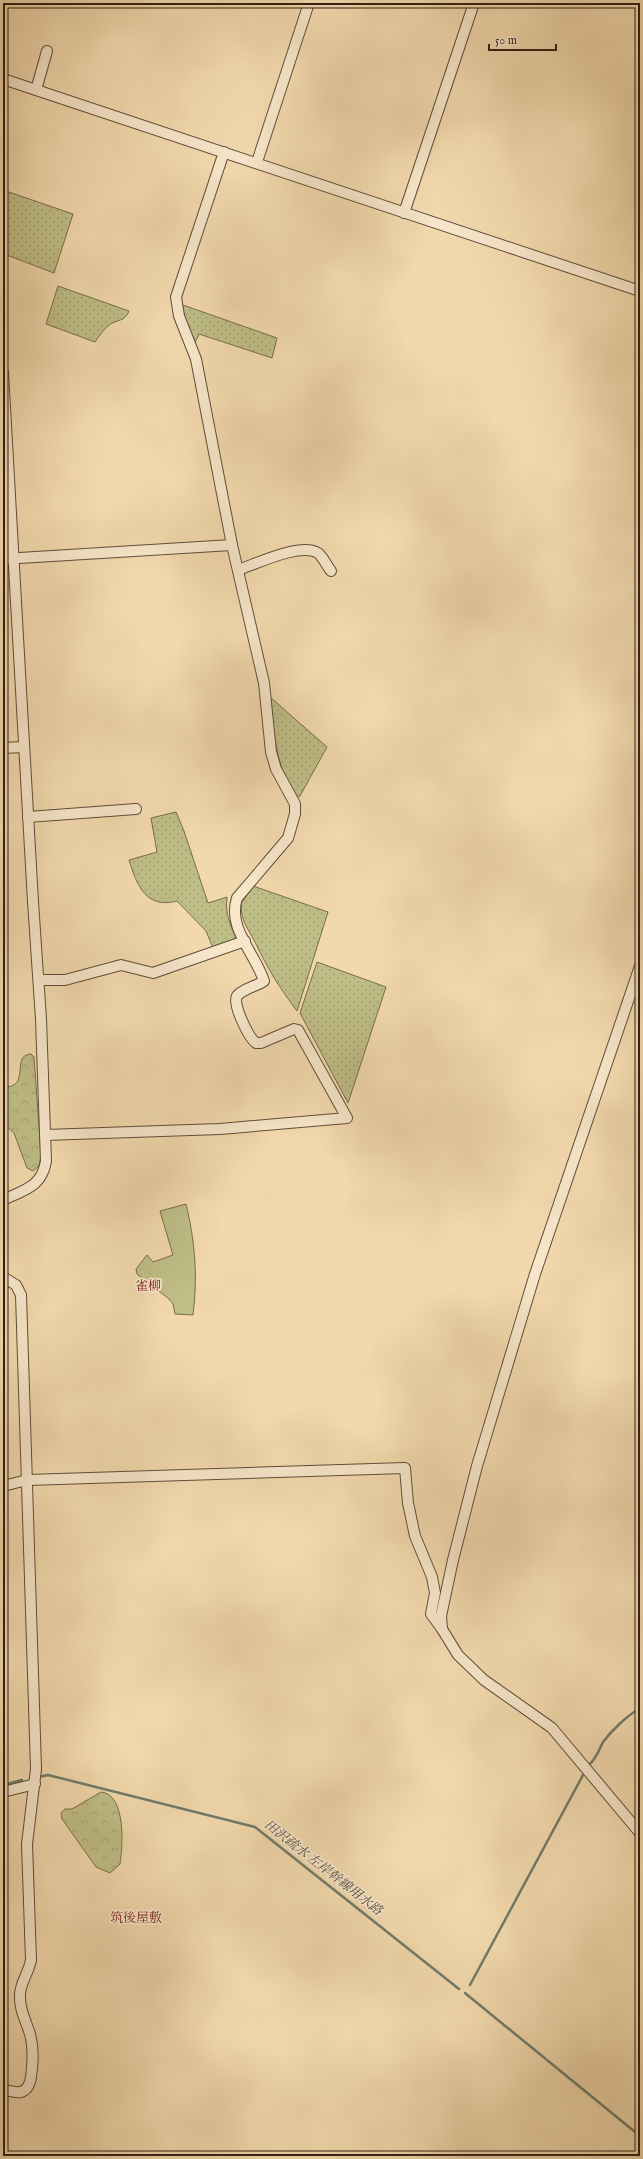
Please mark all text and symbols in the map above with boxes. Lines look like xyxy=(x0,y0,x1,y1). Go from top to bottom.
scale bar xyxy=(489,26,556,52)
text: 50 m xyxy=(495,33,517,48)
district label: 雀柳 xyxy=(135,1278,161,1295)
water label: 田沢疏水 左岸幹線用水路 xyxy=(260,1816,386,1920)
district label: 筑後屋敷 xyxy=(110,1910,162,1927)

